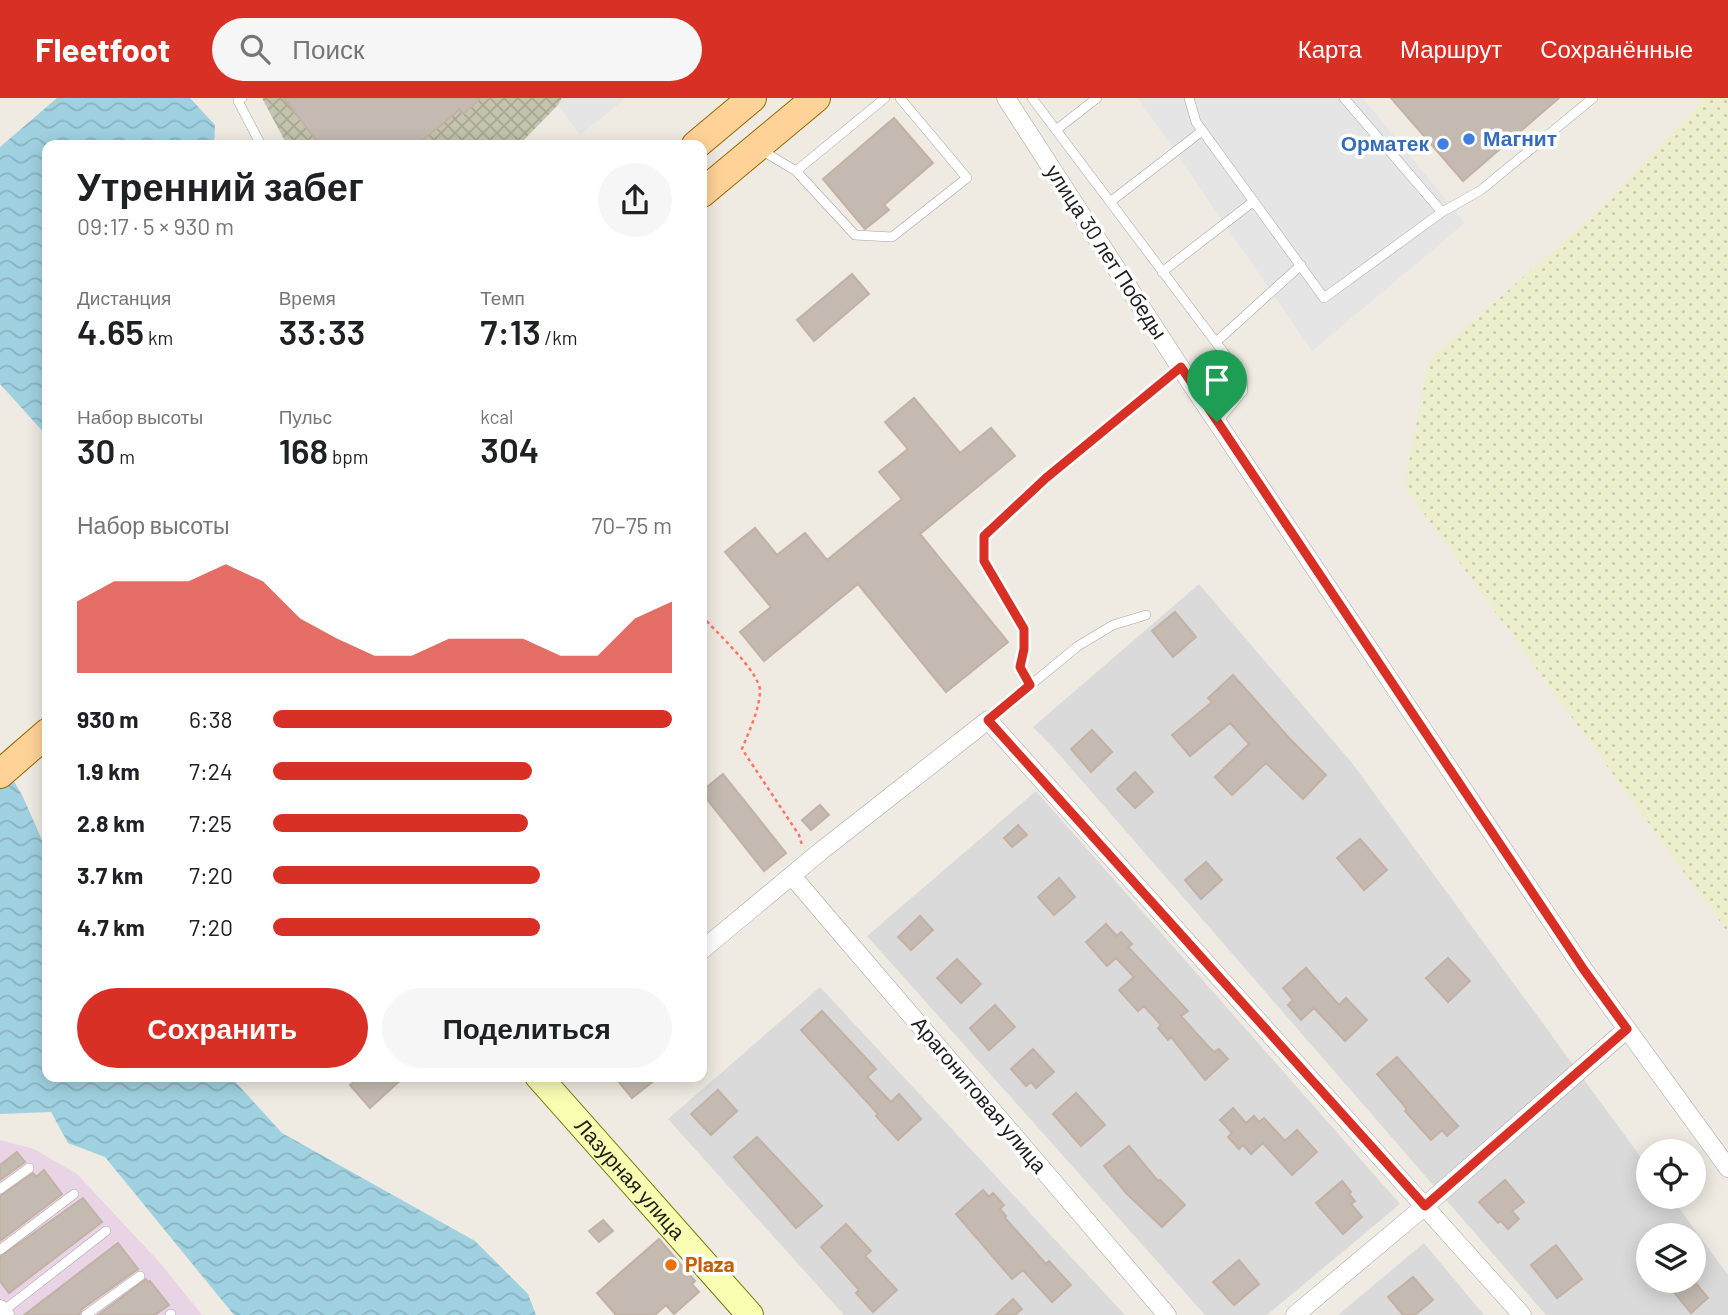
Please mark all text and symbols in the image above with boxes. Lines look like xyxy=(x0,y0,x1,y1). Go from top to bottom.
search box xyxy=(212,18,702,81)
text: Fleetfoot xyxy=(35,29,170,69)
icon: search xyxy=(236,30,274,68)
text: Поиск xyxy=(292,33,364,64)
text: Карта xyxy=(1298,34,1362,63)
text: Маршрут xyxy=(1400,34,1502,63)
text: Сохранённые xyxy=(1540,34,1693,63)
place label: Магнит xyxy=(1483,125,1557,150)
place label: Орматек xyxy=(1341,130,1429,155)
marker: Магнит xyxy=(1461,131,1477,147)
marker: Орматек xyxy=(1435,136,1451,152)
street label: улица 30 лет Победы xyxy=(1041,159,1173,343)
text: Утренний забег xyxy=(77,163,364,209)
button: share xyxy=(598,163,672,237)
text: 09:17 · 5 × 930 m xyxy=(77,212,234,240)
text: Дистанция xyxy=(77,286,171,309)
text: Время xyxy=(279,286,336,309)
text: Темп xyxy=(480,286,525,309)
text: 4.65 xyxy=(77,310,144,352)
text: 33:33 xyxy=(279,310,365,352)
text: 7:13 xyxy=(480,310,541,352)
text: km xyxy=(144,326,173,349)
text: /km xyxy=(541,326,577,349)
pin xyxy=(1187,350,1247,422)
icon: arrive xyxy=(1198,361,1236,399)
text: Набор высоты xyxy=(77,405,203,428)
text: Пульс xyxy=(279,405,332,428)
text: kcal xyxy=(480,405,513,428)
text: 304 xyxy=(480,428,539,470)
text: 30 xyxy=(77,429,115,471)
text: 168 xyxy=(279,429,328,471)
text: m xyxy=(115,445,135,468)
text: bpm xyxy=(328,445,369,468)
text: Набор высоты xyxy=(77,511,230,539)
text: 70–75 m xyxy=(591,511,672,539)
text: 930 m xyxy=(77,705,139,733)
text: 6:38 xyxy=(189,705,232,733)
text: 1.9 km xyxy=(77,757,140,785)
text: 7:24 xyxy=(189,757,233,785)
text: 2.8 km xyxy=(77,809,145,837)
text: 7:25 xyxy=(189,809,232,837)
text: 3.7 km xyxy=(77,861,143,889)
text: 7:20 xyxy=(189,861,233,889)
text: 4.7 km xyxy=(77,913,145,941)
text: 7:20 xyxy=(189,913,233,941)
button: Сохранить xyxy=(77,988,368,1068)
button: Поделиться xyxy=(382,988,672,1068)
street label: Арагонитовая улица xyxy=(907,1011,1053,1178)
street label: Лазурная улица xyxy=(571,1113,691,1244)
map controls xyxy=(1636,1139,1706,1293)
button: locate xyxy=(1636,1139,1706,1209)
button: layers xyxy=(1636,1223,1706,1293)
place label: Plaza xyxy=(685,1251,735,1276)
marker: Plaza xyxy=(663,1257,679,1273)

